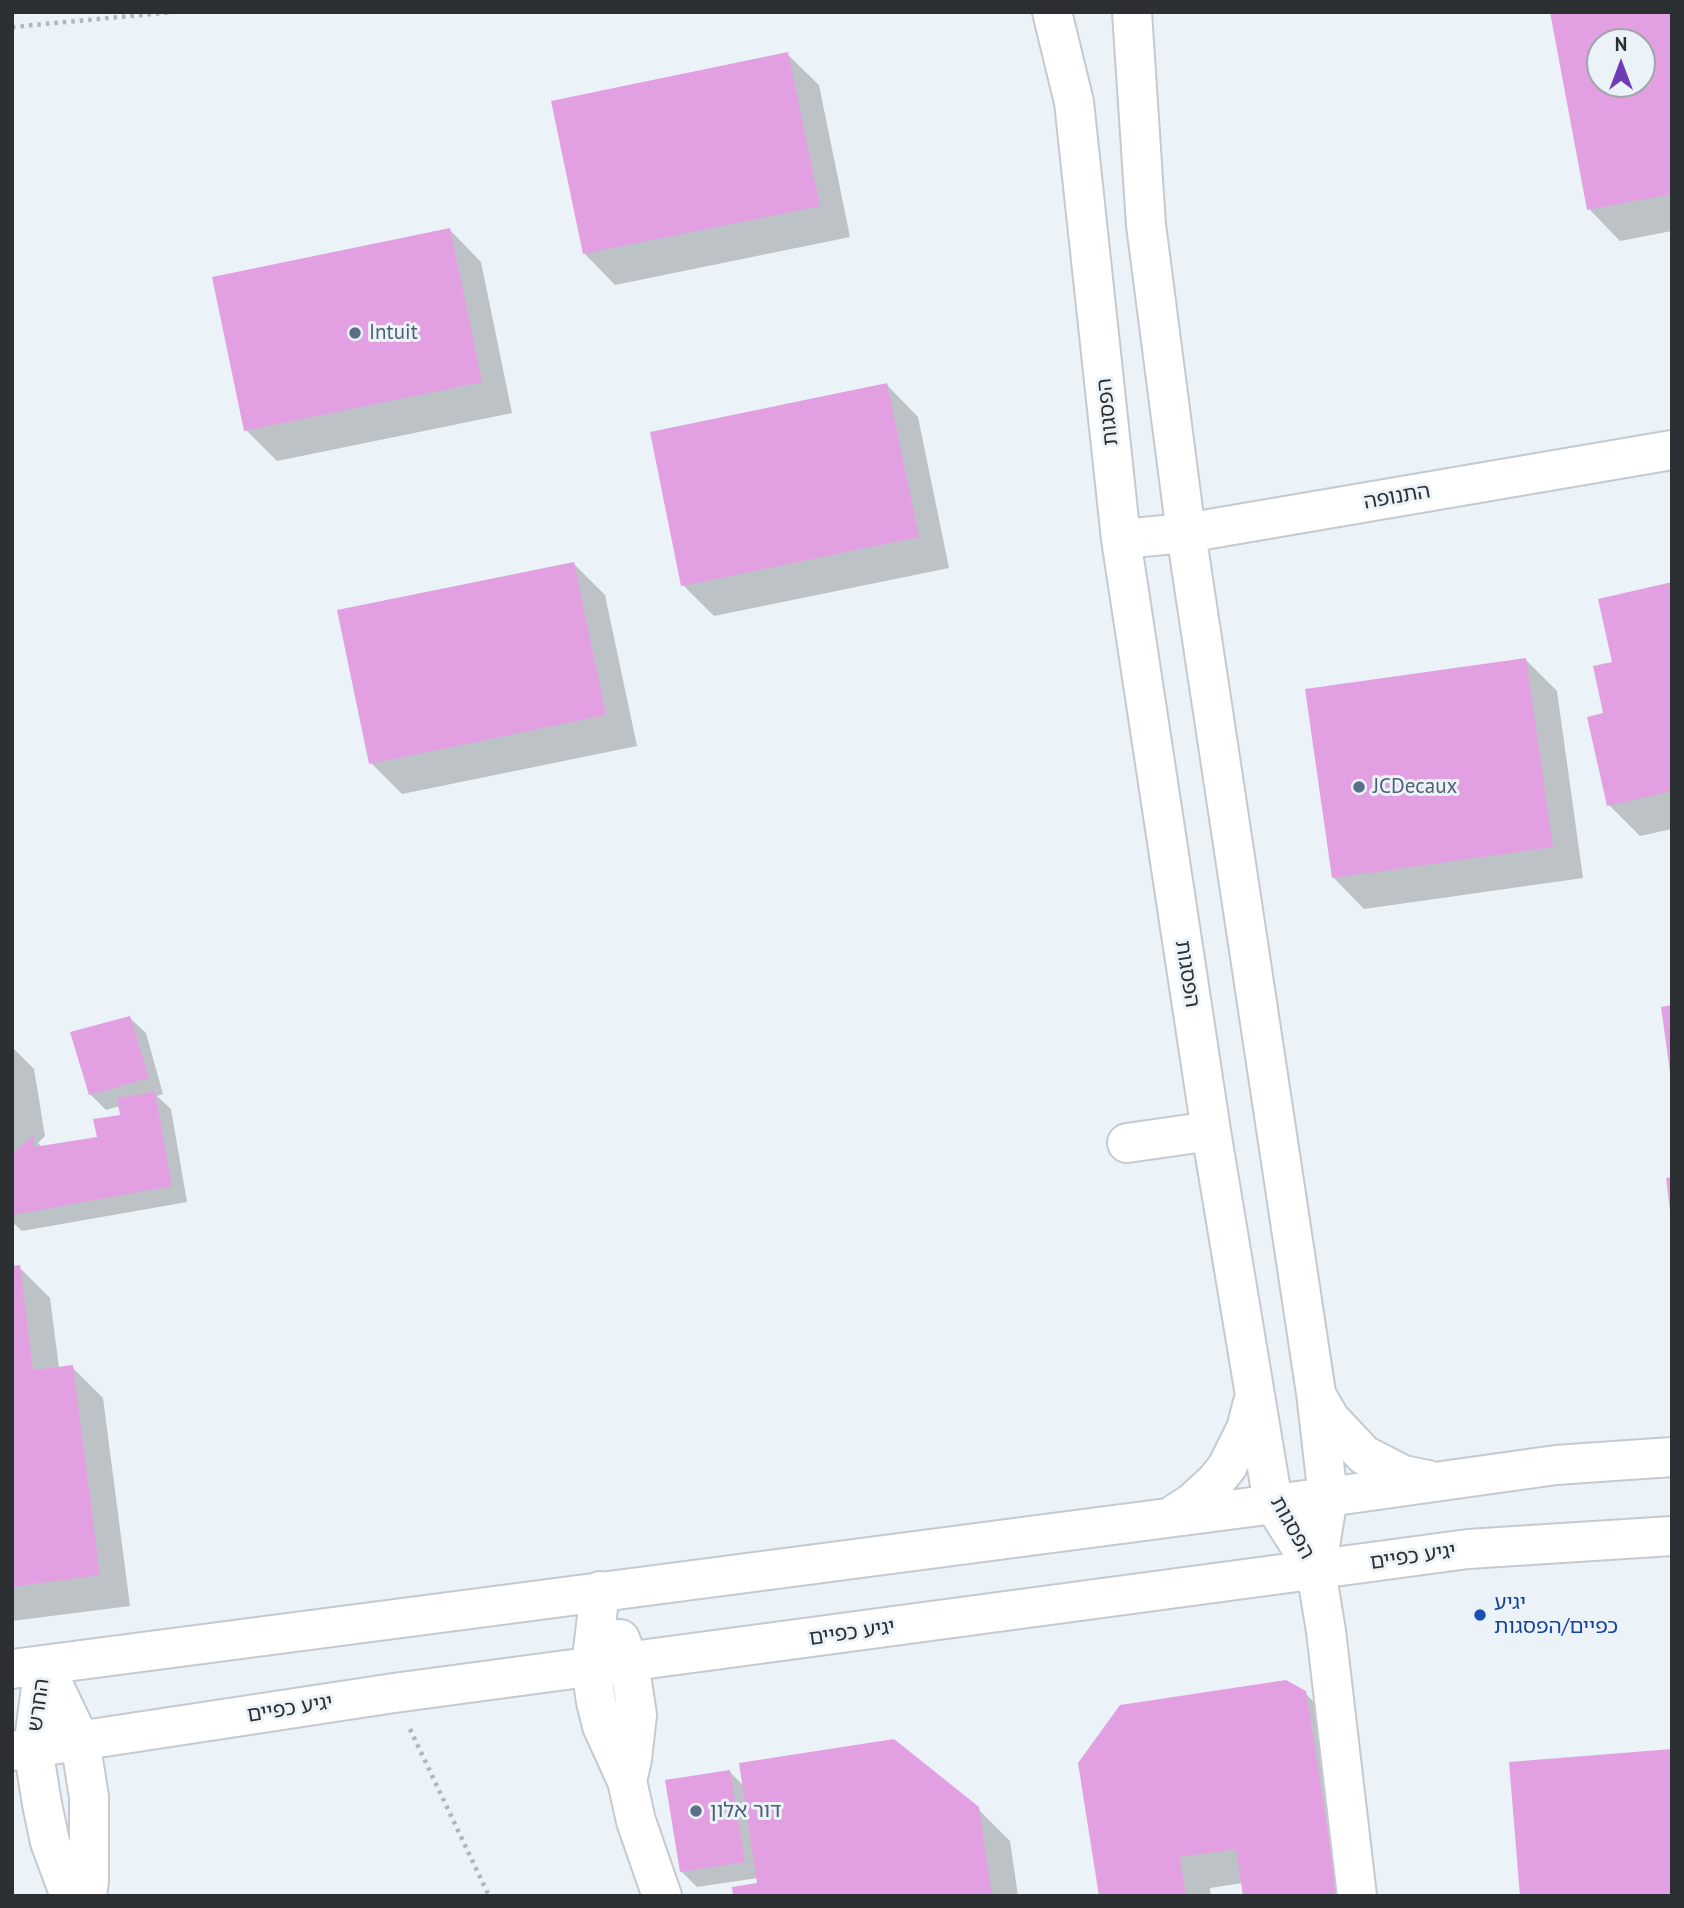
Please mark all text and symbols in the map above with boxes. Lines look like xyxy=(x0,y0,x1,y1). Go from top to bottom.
north arrow xyxy=(1586,28,1656,98)
text: N xyxy=(1615,32,1627,56)
place label: Intuit xyxy=(369,320,418,346)
marker: Intuit xyxy=(347,325,363,341)
street label: הפסגות xyxy=(1092,377,1124,447)
street label: התנופה xyxy=(1362,479,1432,515)
place label: JCDecaux xyxy=(1373,774,1457,800)
marker: JCDecaux xyxy=(1351,779,1367,795)
street label: הפסגות xyxy=(1169,939,1205,1009)
street label: הפסגות xyxy=(1265,1492,1319,1564)
street label: יגיע כפיים xyxy=(1368,1538,1458,1576)
place label: יגיע כפיים/הפסגות xyxy=(1494,1590,1618,1640)
marker: יגיע כפיים/הפסגות xyxy=(1472,1607,1488,1623)
street label: יגיע כפיים xyxy=(807,1614,897,1652)
street label: החרש xyxy=(23,1677,55,1733)
street label: יגיע כפיים xyxy=(245,1690,335,1728)
place label: דור אלון xyxy=(710,1798,781,1824)
marker: דור אלון xyxy=(688,1803,704,1819)

